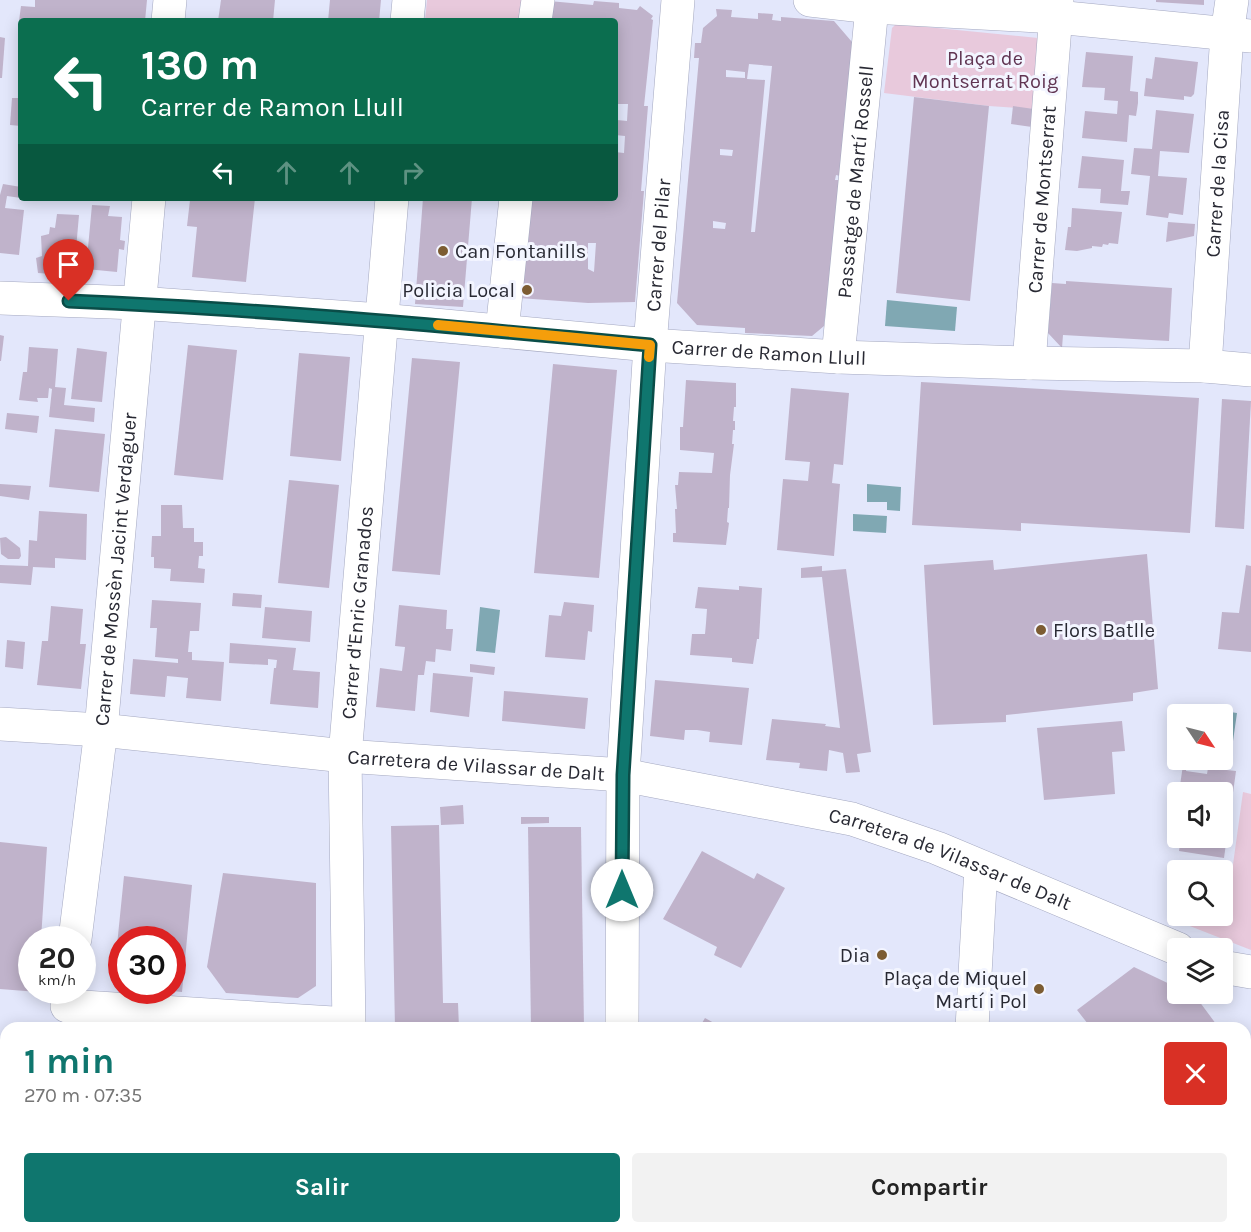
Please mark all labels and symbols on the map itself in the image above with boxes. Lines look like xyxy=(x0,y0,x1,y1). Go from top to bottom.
park label: Plaça de Montserrat Roig xyxy=(912,47,1058,93)
street label: Passatge de Martí Rossell xyxy=(832,64,878,299)
street label: Carrer de Montserrat xyxy=(1023,104,1060,294)
street label: Carrer de la Cisa xyxy=(1201,109,1233,258)
street label: Carrer del Pilar xyxy=(641,177,675,313)
pin xyxy=(43,239,94,301)
place label: Can Fontanills xyxy=(455,240,586,263)
marker: Can Fontanills xyxy=(436,244,450,258)
place label: Policia Local xyxy=(402,279,515,302)
marker: Policia Local xyxy=(520,283,534,297)
street label: Carrer de Ramon Llull xyxy=(671,335,867,369)
street label: Carrer de Mossèn Jacint Verdaguer xyxy=(90,411,141,727)
street label: Carrer d'Enric Granados xyxy=(337,505,378,720)
place label: Flors Batlle xyxy=(1053,619,1155,642)
marker: Flors Batlle xyxy=(1034,623,1048,637)
north arrow xyxy=(1167,704,1233,770)
street label: Carretera de Vilassar de Dalt xyxy=(347,745,606,785)
street label: Carretera de Vilassar de Dalt xyxy=(827,803,1075,915)
position arrow xyxy=(590,858,654,922)
speed limit sign: 30 xyxy=(108,926,186,1004)
place label: Dia xyxy=(840,944,870,967)
marker: Dia xyxy=(875,948,889,962)
place label: Plaça de Miquel Martí i Pol xyxy=(884,967,1027,1013)
marker: Plaça de Miquel Martí i Pol xyxy=(1032,982,1046,996)

